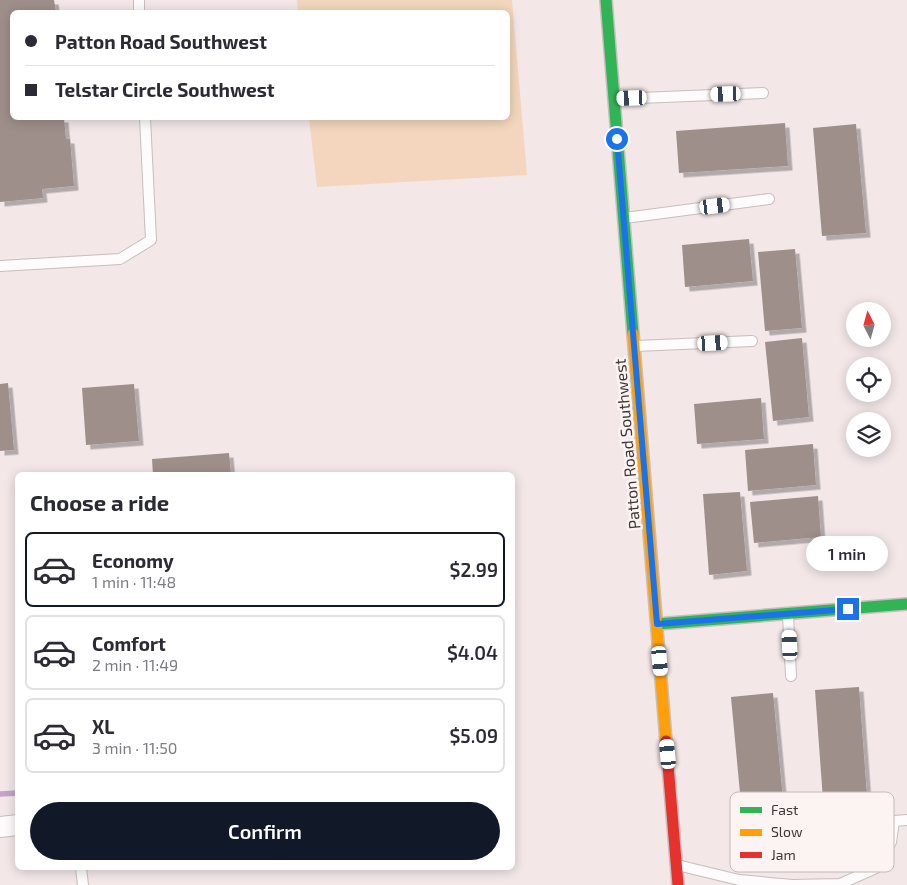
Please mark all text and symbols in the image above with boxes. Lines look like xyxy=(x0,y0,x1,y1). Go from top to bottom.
text: Patton Road Southwest xyxy=(55,30,267,53)
text: Telstar Circle Southwest xyxy=(55,78,275,101)
car xyxy=(710,86,741,102)
car xyxy=(616,90,647,106)
route start xyxy=(606,128,628,150)
car xyxy=(699,197,730,215)
north arrow xyxy=(846,302,891,348)
map controls xyxy=(846,302,891,457)
car xyxy=(697,335,728,351)
button: locate xyxy=(846,357,891,402)
street label: Patton Road Southwest xyxy=(610,358,643,530)
button: layers xyxy=(846,412,891,457)
text: Choose a ride xyxy=(30,489,169,515)
callout: 1 min xyxy=(807,536,889,572)
text: 1 min xyxy=(828,544,866,563)
icon: car xyxy=(32,547,77,592)
text: Economy xyxy=(92,549,174,572)
text: $2.99 xyxy=(450,558,498,581)
text: 1 min · 11:48 xyxy=(92,572,176,591)
route end xyxy=(837,598,859,620)
icon: car xyxy=(32,630,77,675)
car xyxy=(781,630,798,660)
text: Comfort xyxy=(92,632,166,655)
text: $4.04 xyxy=(447,641,498,664)
car xyxy=(651,645,668,677)
text: 2 min · 11:49 xyxy=(92,655,178,674)
icon: car xyxy=(32,713,77,758)
text: XL xyxy=(92,715,114,738)
text: $5.09 xyxy=(449,724,498,747)
text: 3 min · 11:50 xyxy=(92,738,177,757)
car xyxy=(659,738,676,770)
legend xyxy=(730,792,894,872)
text: Fast xyxy=(771,801,798,818)
button: Confirm xyxy=(30,802,500,860)
text: Slow xyxy=(771,823,803,840)
text: Jam xyxy=(771,846,796,863)

